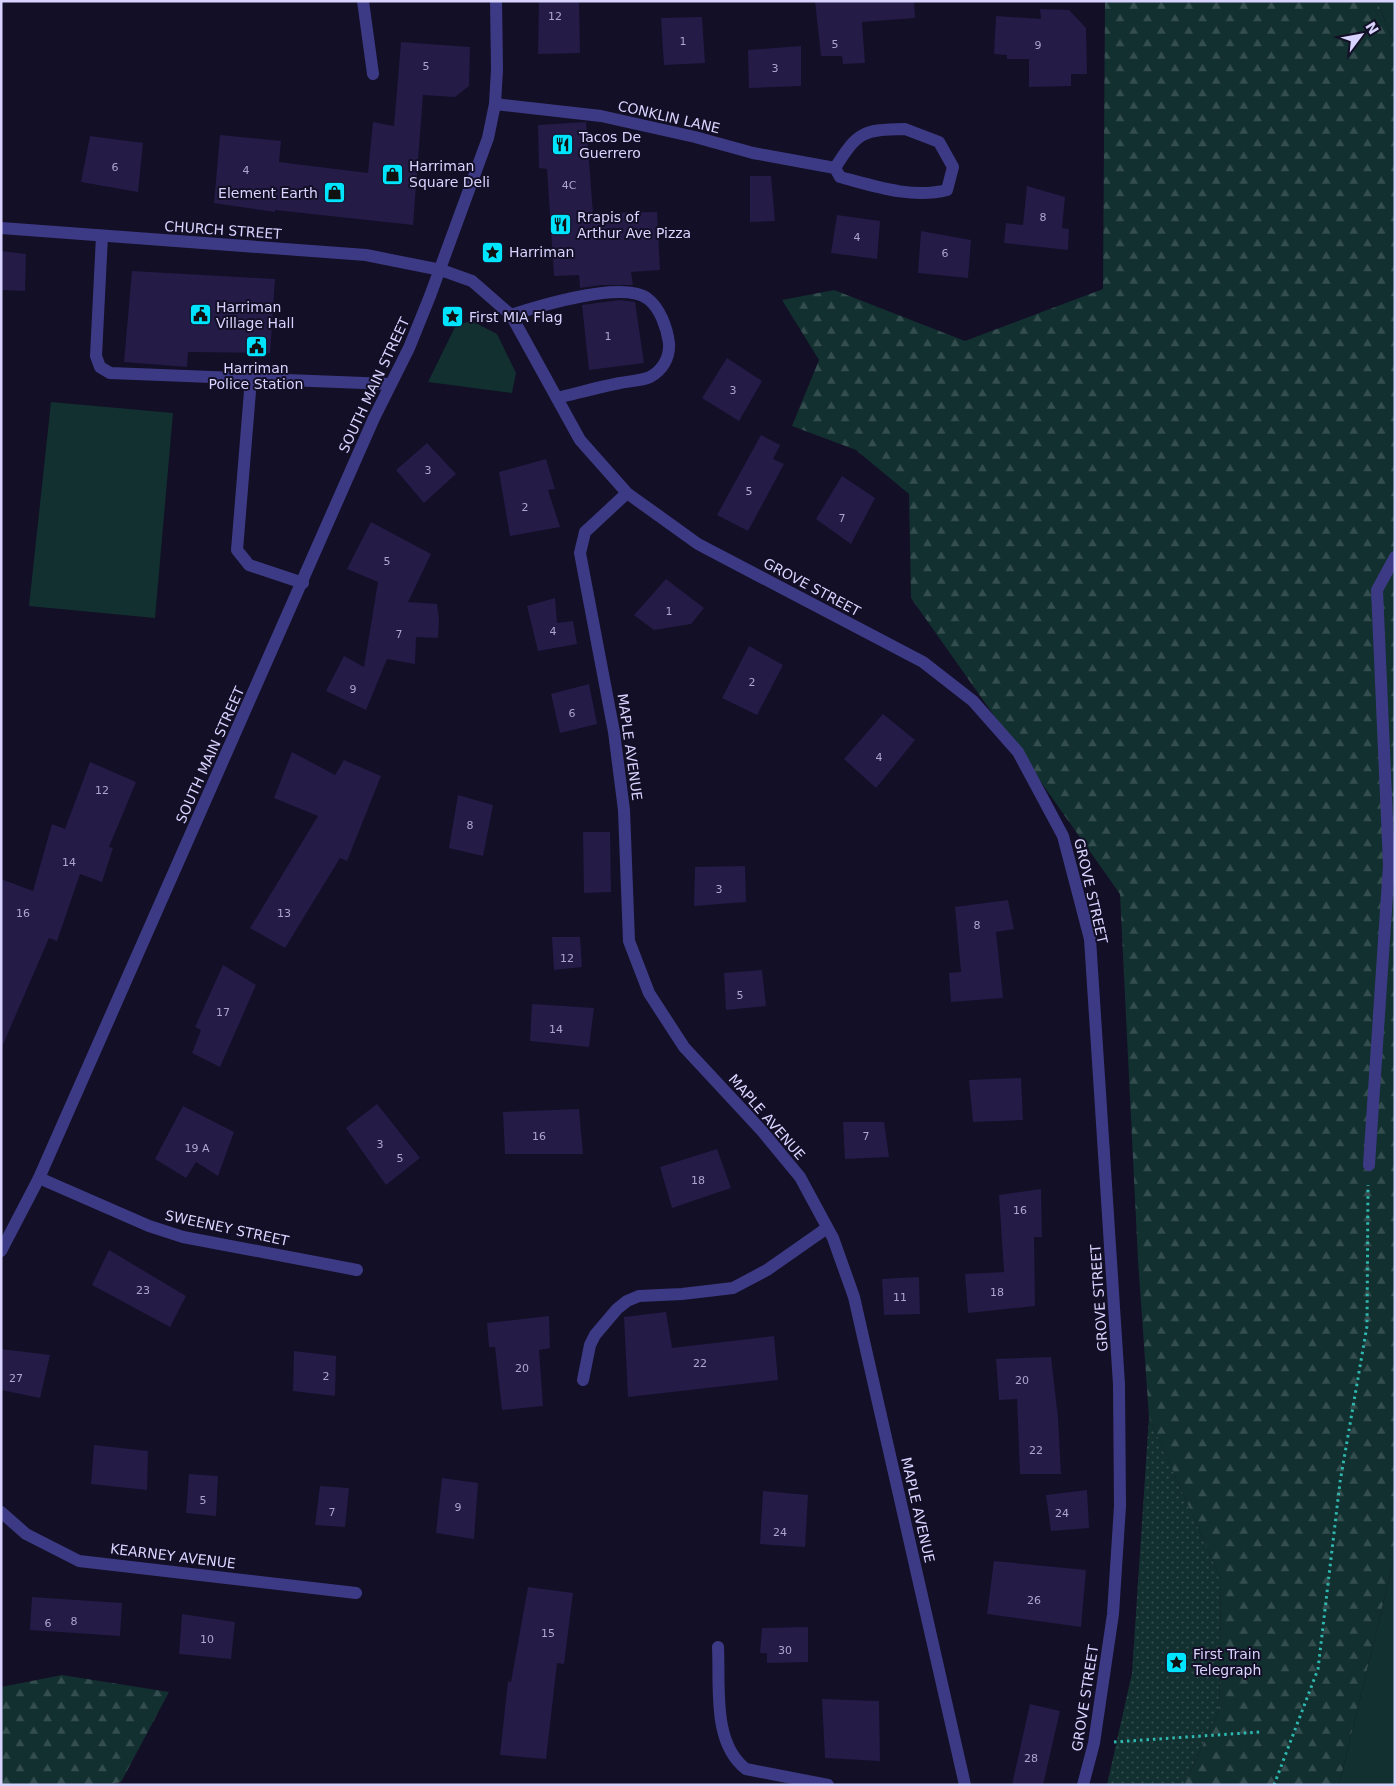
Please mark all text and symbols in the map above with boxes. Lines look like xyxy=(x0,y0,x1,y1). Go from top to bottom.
house number: 12 xyxy=(548,10,562,23)
north arrow xyxy=(1336,10,1386,60)
text: N xyxy=(1362,19,1382,37)
house number: 1 xyxy=(680,35,687,48)
house number: 5 xyxy=(832,38,839,51)
house number: 9 xyxy=(1035,39,1042,52)
house number: 5 xyxy=(423,60,430,73)
house number: 3 xyxy=(772,62,779,75)
street label: CONKLIN LANE xyxy=(616,97,722,137)
place label: Tacos De Guerrero xyxy=(578,129,641,161)
restaurant icon: Tacos De Guerrero xyxy=(551,133,575,157)
place label: Harriman Square Deli xyxy=(409,158,490,190)
house number: 6 xyxy=(112,161,119,174)
shop icon: Harriman Square Deli xyxy=(381,162,405,186)
house number: 4 xyxy=(243,164,250,177)
house number: 4C xyxy=(562,179,577,192)
shop icon: Element Earth xyxy=(322,181,346,205)
place label: Element Earth xyxy=(218,185,318,201)
place label: Rrapis of Arthur Ave Pizza xyxy=(577,209,691,241)
house number: 8 xyxy=(1040,211,1047,224)
restaurant icon: Rrapis of Arthur Ave Pizza xyxy=(549,213,573,237)
street label: CHURCH STREET xyxy=(164,218,283,242)
house number: 4 xyxy=(854,231,861,244)
place icon: Harriman xyxy=(481,240,505,264)
place label: Harriman xyxy=(509,244,574,260)
house number: 6 xyxy=(942,247,949,260)
place label: Harriman Village Hall xyxy=(216,299,294,331)
public building icon: Harriman Village Hall xyxy=(188,303,212,327)
place icon: First MIA Flag xyxy=(441,305,465,329)
place label: First MIA Flag xyxy=(469,309,563,325)
street label: SOUTH MAIN STREET xyxy=(336,314,413,455)
house number: 1 xyxy=(605,330,612,343)
public building icon: Harriman Police Station xyxy=(244,334,268,358)
place label: Harriman Police Station xyxy=(209,360,303,392)
house number: 3 xyxy=(730,384,737,397)
house number: 3 xyxy=(425,464,432,477)
house number: 5 xyxy=(746,485,753,498)
house number: 2 xyxy=(522,501,529,514)
house number: 7 xyxy=(839,512,846,525)
house number: 5 xyxy=(384,555,391,568)
street label: GROVE STREET xyxy=(761,555,864,620)
house number: 1 xyxy=(666,605,673,618)
house number: 4 xyxy=(550,625,557,638)
house number: 7 xyxy=(396,628,403,641)
house number: 2 xyxy=(749,676,756,689)
house number: 9 xyxy=(350,683,357,696)
street label: SOUTH MAIN STREET xyxy=(173,684,248,826)
street label: MAPLE AVENUE xyxy=(615,692,645,802)
house number: 6 xyxy=(569,707,576,720)
house number: 4 xyxy=(876,751,883,764)
house number: 12 xyxy=(95,784,109,797)
house number: 8 xyxy=(467,819,474,832)
street label: GROVE STREET xyxy=(1071,837,1111,946)
house number: 14 xyxy=(62,856,76,869)
house number: 3 xyxy=(716,883,723,896)
house number: 16 xyxy=(16,907,30,920)
house number: 13 xyxy=(277,907,291,920)
house number: 8 xyxy=(974,919,981,932)
house number: 12 xyxy=(560,952,574,965)
house number: 5 xyxy=(737,989,744,1002)
house number: 17 xyxy=(216,1006,230,1019)
house number: 14 xyxy=(549,1023,563,1036)
street label: MAPLE AVENUE xyxy=(726,1071,808,1163)
house number: 16 xyxy=(532,1130,546,1143)
house number: 7 xyxy=(863,1130,870,1143)
house number: 3 xyxy=(377,1138,384,1151)
house number: 19 A xyxy=(184,1142,210,1155)
house number: 5 xyxy=(397,1152,404,1165)
house number: 18 xyxy=(691,1174,705,1187)
house number: 16 xyxy=(1013,1204,1027,1217)
street label: SWEENEY STREET xyxy=(164,1207,291,1249)
street label: GROVE STREET xyxy=(1087,1243,1111,1352)
house number: 23 xyxy=(136,1284,150,1297)
house number: 18 xyxy=(990,1286,1004,1299)
house number: 11 xyxy=(893,1291,907,1304)
house number: 22 xyxy=(693,1357,707,1370)
house number: 20 xyxy=(515,1362,529,1375)
house number: 2 xyxy=(323,1370,330,1383)
house number: 27 xyxy=(9,1372,23,1385)
house number: 20 xyxy=(1015,1374,1029,1387)
house number: 22 xyxy=(1029,1444,1043,1457)
street label: MAPLE AVENUE xyxy=(898,1456,938,1564)
house number: 5 xyxy=(200,1494,207,1507)
house number: 9 xyxy=(455,1501,462,1514)
house number: 7 xyxy=(329,1506,336,1519)
house number: 24 xyxy=(1055,1507,1069,1520)
house number: 24 xyxy=(773,1526,787,1539)
street label: KEARNEY AVENUE xyxy=(109,1540,237,1572)
house number: 26 xyxy=(1027,1594,1041,1607)
house number: 8 xyxy=(71,1615,78,1628)
house number: 6 xyxy=(45,1617,52,1630)
house number: 15 xyxy=(541,1627,555,1640)
house number: 10 xyxy=(200,1633,214,1646)
street label: GROVE STREET xyxy=(1069,1643,1101,1752)
house number: 30 xyxy=(778,1644,792,1657)
place label: First Train Telegraph xyxy=(1192,1646,1261,1678)
place icon: First Train Telegraph xyxy=(1165,1650,1189,1674)
house number: 28 xyxy=(1024,1752,1038,1765)

